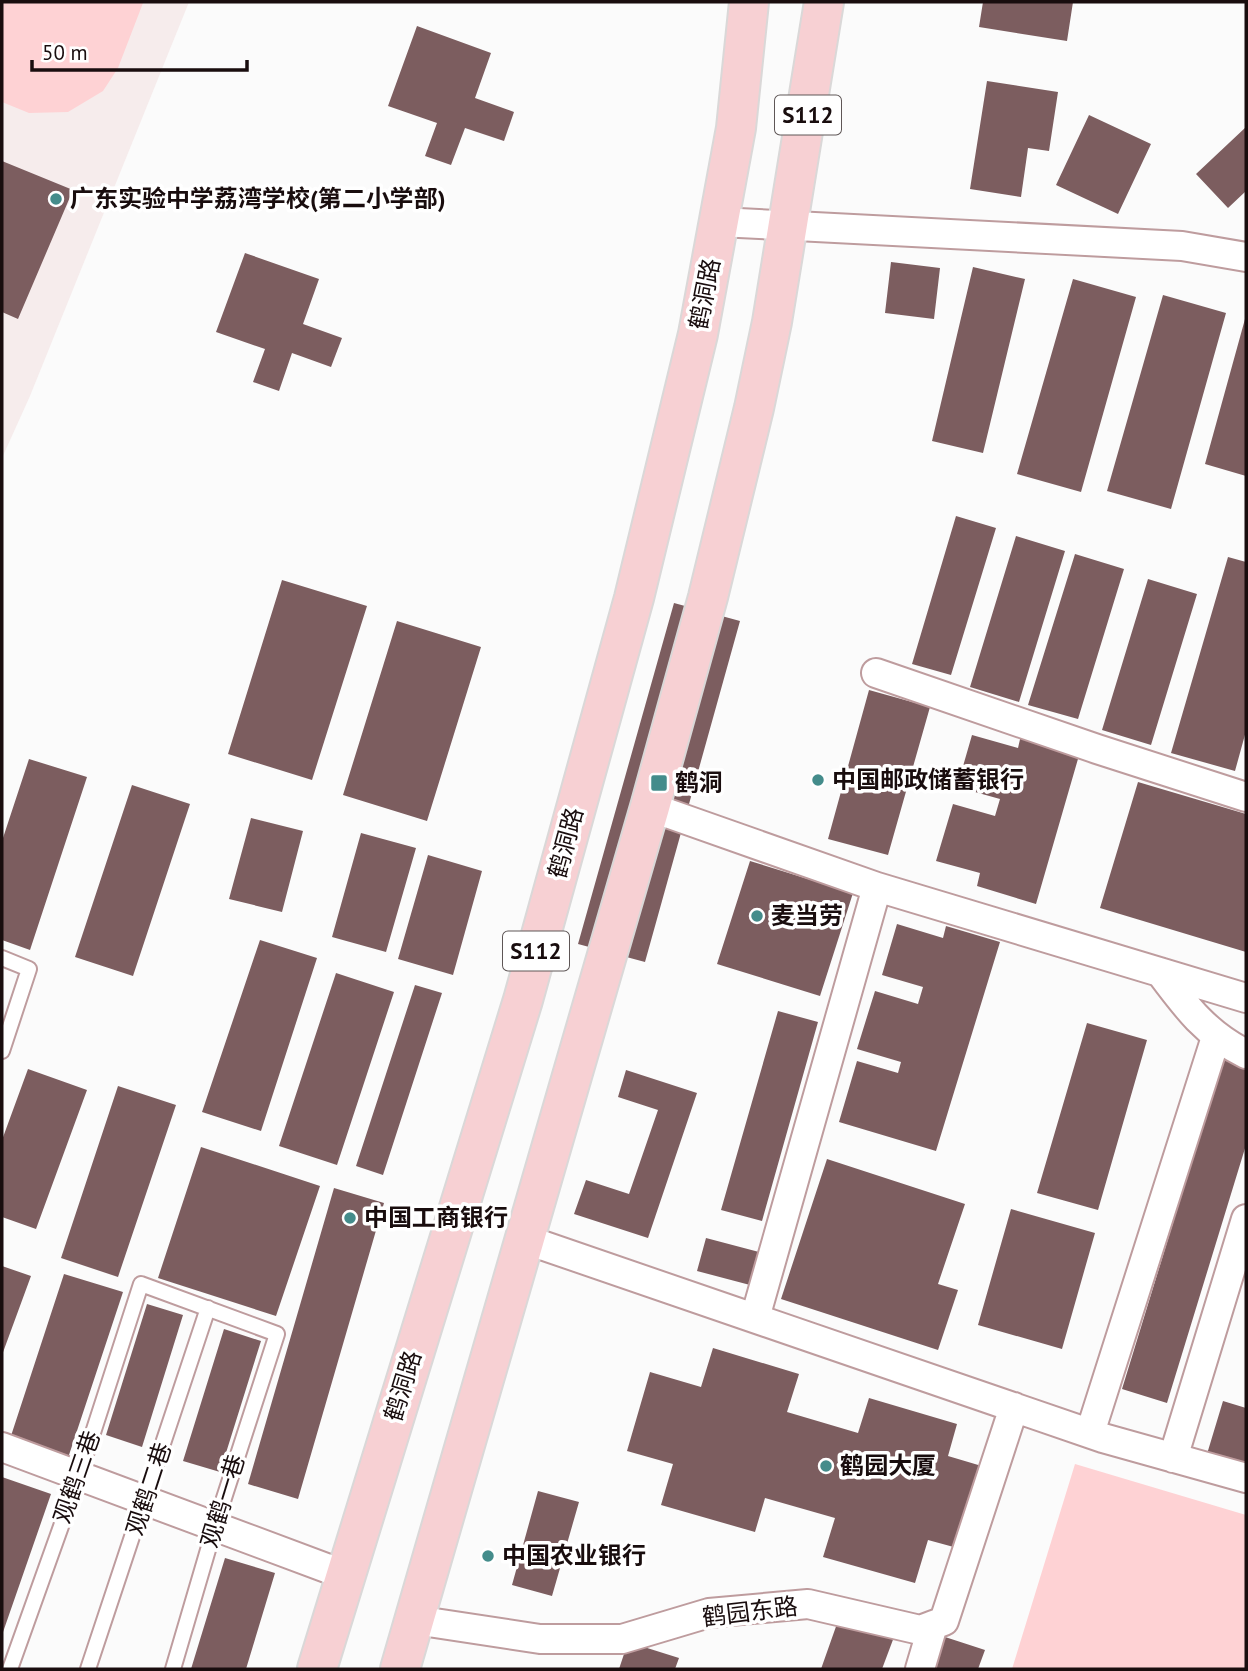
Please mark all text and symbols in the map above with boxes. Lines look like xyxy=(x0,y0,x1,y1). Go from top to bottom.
scale bar xyxy=(32,28,247,72)
text: 50 m xyxy=(42,39,88,66)
road number: S112 xyxy=(775,96,841,134)
place label: 广东实验中学荔湾学校(第二小学部) xyxy=(70,183,446,214)
marker: 广东实验中学荔湾学校(第二小学部) xyxy=(48,191,64,207)
street label: 鹤洞路 xyxy=(682,256,727,332)
place label: 中国邮政储蓄银行 xyxy=(832,764,1024,795)
place label: 鹤洞 xyxy=(675,767,723,798)
marker: 中国邮政储蓄银行 xyxy=(810,772,826,788)
marker: 鹤洞 xyxy=(649,773,669,793)
street label: 鹤洞路 xyxy=(541,804,590,882)
place label: 麦当劳 xyxy=(771,900,843,931)
marker: 麦当劳 xyxy=(749,908,765,924)
road number: S112 xyxy=(503,932,569,970)
place label: 中国工商银行 xyxy=(364,1202,508,1233)
marker: 中国工商银行 xyxy=(342,1210,358,1226)
street label: 鹤洞路 xyxy=(377,1347,428,1425)
street label: 观鹤三巷 xyxy=(46,1426,107,1527)
street label: 观鹤二巷 xyxy=(119,1438,178,1539)
street label: 观鹤一巷 xyxy=(194,1450,251,1551)
place label: 鹤园大厦 xyxy=(840,1450,936,1481)
marker: 鹤园大厦 xyxy=(818,1458,834,1474)
place label: 中国农业银行 xyxy=(502,1540,646,1571)
marker: 中国农业银行 xyxy=(480,1548,496,1564)
street label: 鹤园东路 xyxy=(700,1590,799,1633)

